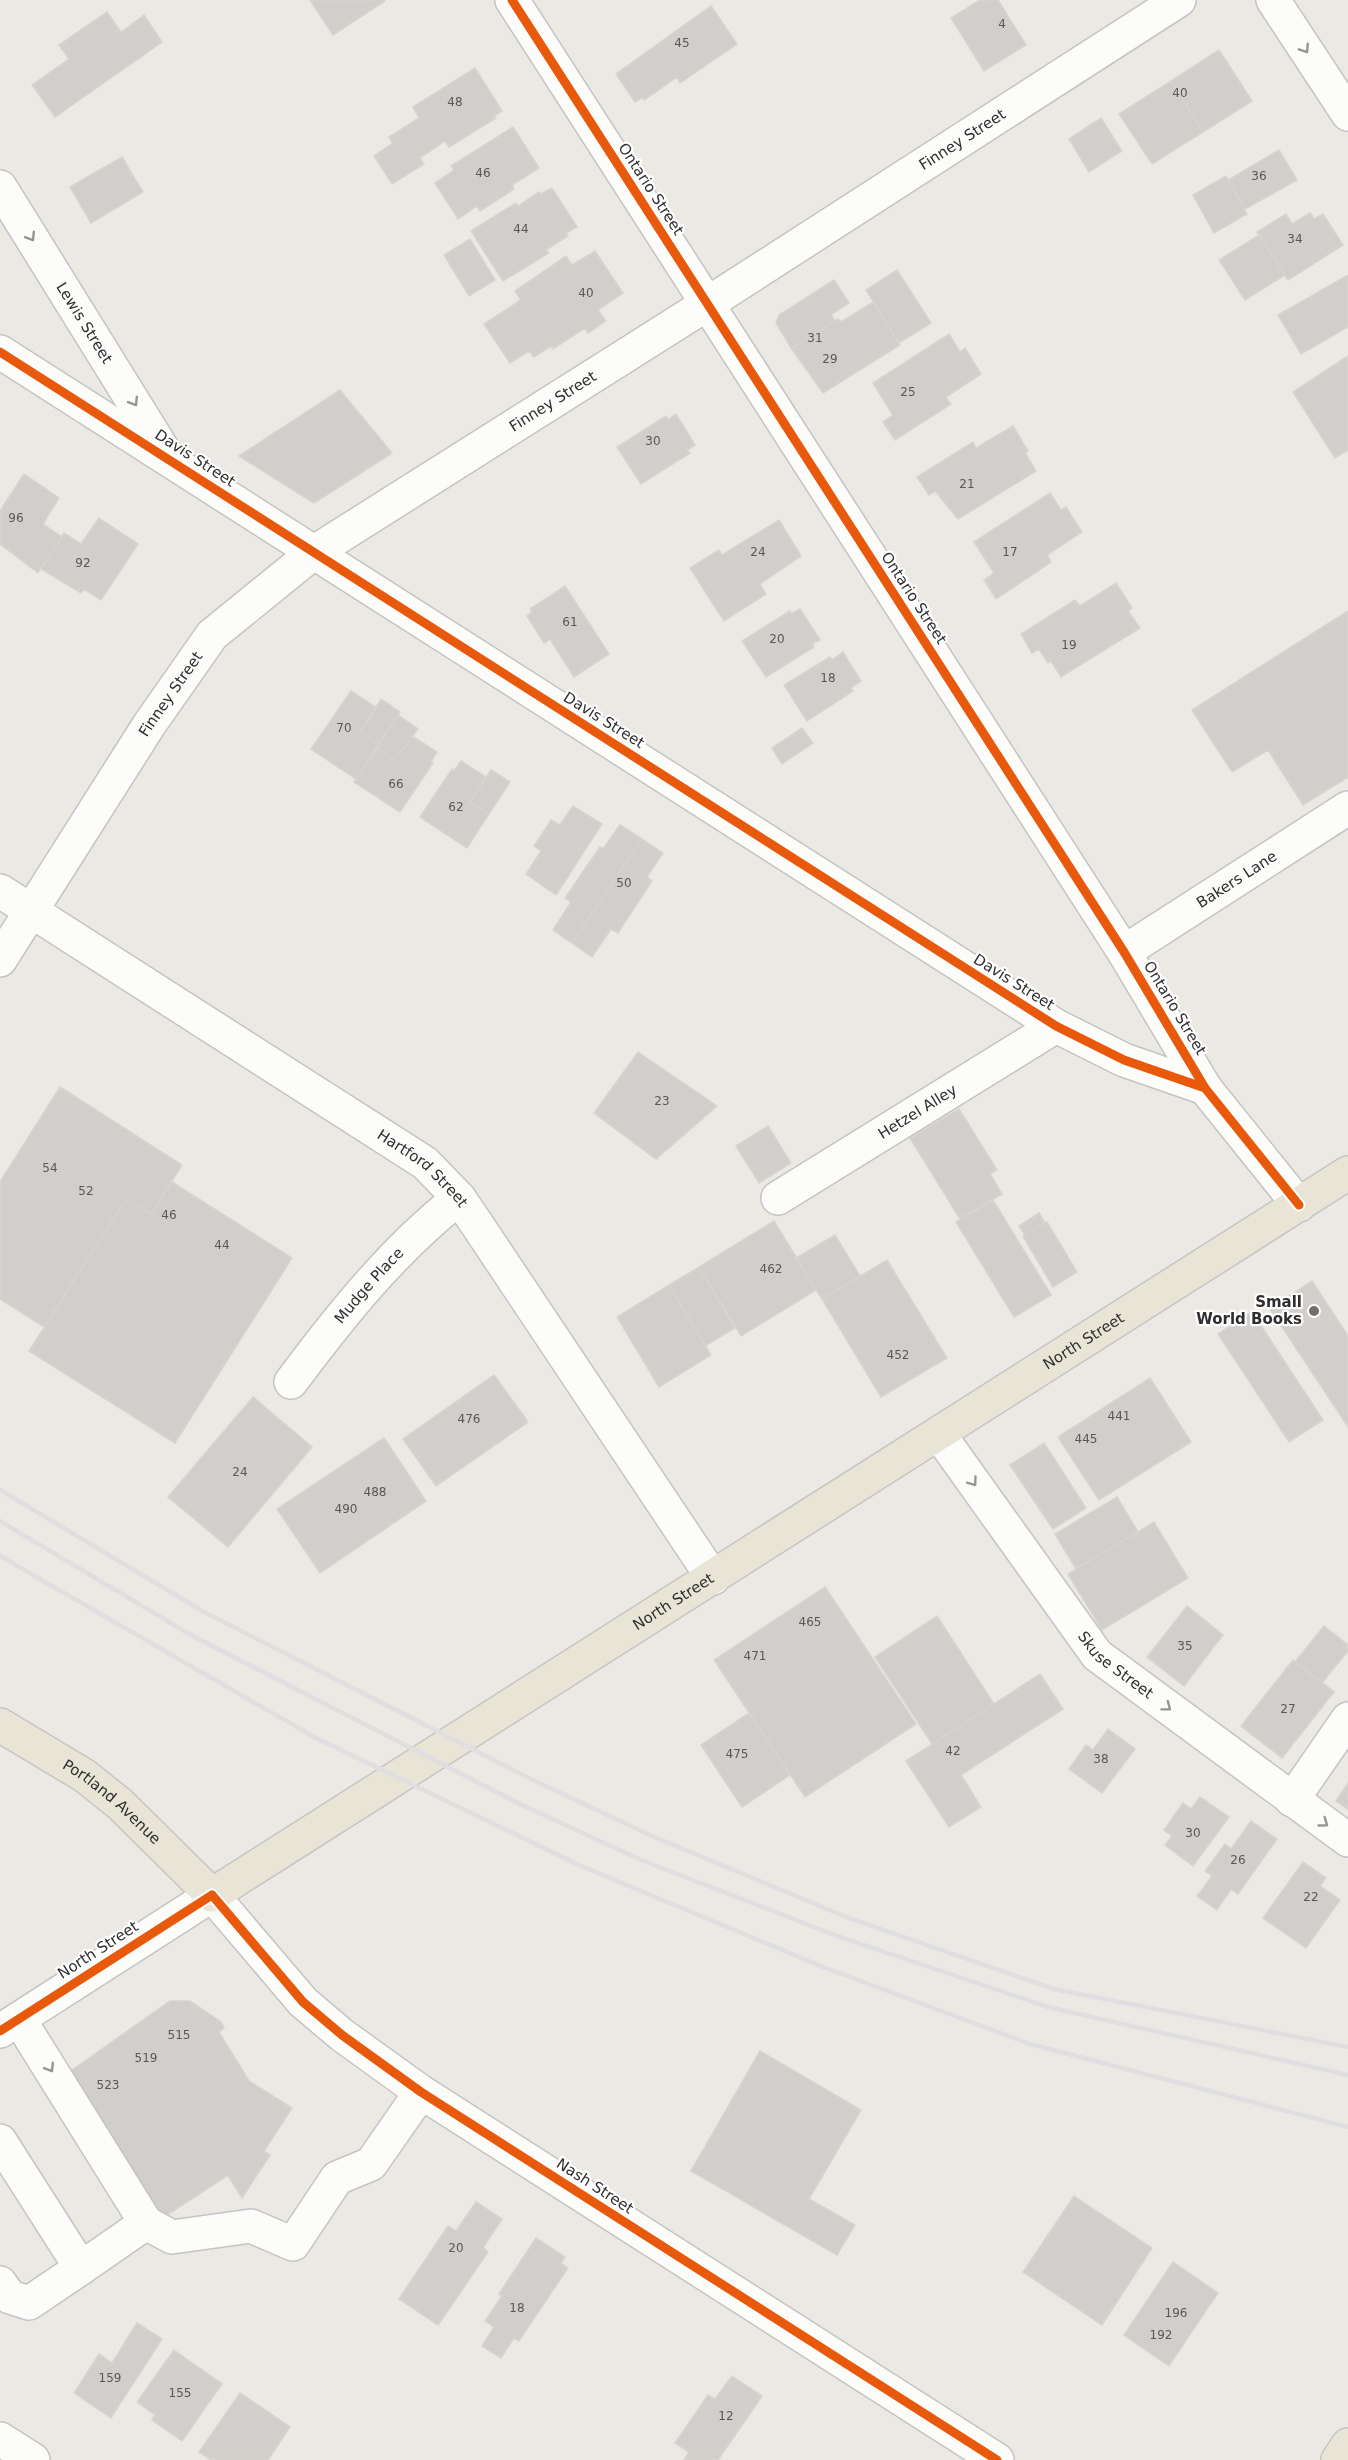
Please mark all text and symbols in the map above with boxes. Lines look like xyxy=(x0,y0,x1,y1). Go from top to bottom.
house number: 4 xyxy=(998,17,1006,31)
house number: 45 xyxy=(674,36,690,50)
one-way arrow xyxy=(1298,42,1309,53)
house number: 40 xyxy=(1172,86,1188,100)
house number: 48 xyxy=(447,95,463,109)
street label: Finney Street xyxy=(916,105,1009,174)
street label: Ontario Street xyxy=(615,140,688,239)
house number: 46 xyxy=(475,166,491,180)
house number: 36 xyxy=(1251,169,1267,183)
house number: 44 xyxy=(513,222,529,236)
one-way arrow xyxy=(23,231,35,241)
house number: 34 xyxy=(1287,232,1303,246)
street label: Lewis Street xyxy=(52,279,116,367)
house number: 40 xyxy=(578,286,594,300)
house number: 31 xyxy=(807,331,823,345)
house number: 29 xyxy=(822,352,838,366)
street label: Finney Street xyxy=(506,367,600,436)
house number: 25 xyxy=(900,385,916,399)
one-way arrow xyxy=(126,396,138,406)
street label: Davis Street xyxy=(152,425,239,491)
house number: 30 xyxy=(645,434,661,448)
house number: 21 xyxy=(959,477,975,491)
house number: 96 xyxy=(8,511,24,525)
house number: 24 xyxy=(750,545,766,559)
house number: 17 xyxy=(1002,545,1018,559)
street label: Ontario Street xyxy=(878,549,951,648)
house number: 92 xyxy=(75,556,91,570)
house number: 61 xyxy=(562,615,578,629)
house number: 20 xyxy=(769,632,785,646)
house number: 19 xyxy=(1061,638,1077,652)
street label: Finney Street xyxy=(135,648,207,740)
house number: 18 xyxy=(820,671,836,685)
street label: Davis Street xyxy=(560,688,648,752)
house number: 70 xyxy=(336,721,352,735)
house number: 66 xyxy=(388,777,404,791)
house number: 62 xyxy=(448,800,464,814)
street label: Bakers Lane xyxy=(1193,847,1280,912)
house number: 50 xyxy=(616,876,632,890)
street label: Davis Street xyxy=(970,950,1058,1014)
street label: Ontario Street xyxy=(1140,958,1210,1058)
street label: Hetzel Alley xyxy=(875,1081,960,1143)
house number: 23 xyxy=(654,1094,670,1108)
street label: Hartford Street xyxy=(374,1126,472,1211)
house number: 54 xyxy=(42,1161,58,1175)
house number: 52 xyxy=(78,1184,94,1198)
house number: 46 xyxy=(161,1208,177,1222)
house number: 44 xyxy=(214,1238,230,1252)
street label: Mudge Place xyxy=(331,1244,407,1327)
house number: 462 xyxy=(760,1262,782,1276)
place label: Small World Books xyxy=(1196,1293,1302,1328)
marker: Small World Books xyxy=(1307,1304,1321,1318)
street label: North Street xyxy=(1040,1309,1127,1373)
house number: 452 xyxy=(887,1348,909,1362)
house number: 441 xyxy=(1108,1409,1130,1423)
house number: 476 xyxy=(458,1412,480,1426)
house number: 445 xyxy=(1075,1432,1097,1446)
house number: 24 xyxy=(232,1465,248,1479)
one-way arrow xyxy=(966,1475,977,1486)
house number: 488 xyxy=(364,1485,386,1499)
house number: 490 xyxy=(335,1502,357,1516)
street label: North Street xyxy=(630,1569,717,1634)
house number: 465 xyxy=(799,1615,821,1629)
street label: Skuse Street xyxy=(1074,1628,1157,1702)
house number: 35 xyxy=(1177,1639,1193,1653)
house number: 471 xyxy=(744,1649,766,1663)
one-way arrow xyxy=(1160,1699,1171,1710)
house number: 27 xyxy=(1280,1702,1296,1716)
house number: 42 xyxy=(945,1744,961,1758)
house number: 475 xyxy=(726,1747,748,1761)
house number: 38 xyxy=(1093,1752,1109,1766)
street label: Portland Avenue xyxy=(59,1756,164,1848)
one-way arrow xyxy=(1317,1815,1328,1826)
house number: 30 xyxy=(1185,1826,1201,1840)
house number: 26 xyxy=(1230,1853,1246,1867)
house number: 22 xyxy=(1303,1890,1319,1904)
street label: North Street xyxy=(54,1917,142,1983)
house number: 515 xyxy=(168,2028,190,2042)
house number: 519 xyxy=(135,2051,157,2065)
one-way arrow xyxy=(42,2062,53,2073)
house number: 523 xyxy=(97,2078,119,2092)
street label: Nash Street xyxy=(553,2154,637,2218)
house number: 20 xyxy=(448,2241,464,2255)
house number: 18 xyxy=(509,2301,525,2315)
house number: 196 xyxy=(1165,2306,1187,2320)
house number: 192 xyxy=(1150,2328,1172,2342)
house number: 159 xyxy=(99,2371,121,2385)
house number: 155 xyxy=(169,2386,191,2400)
house number: 12 xyxy=(718,2409,734,2423)

